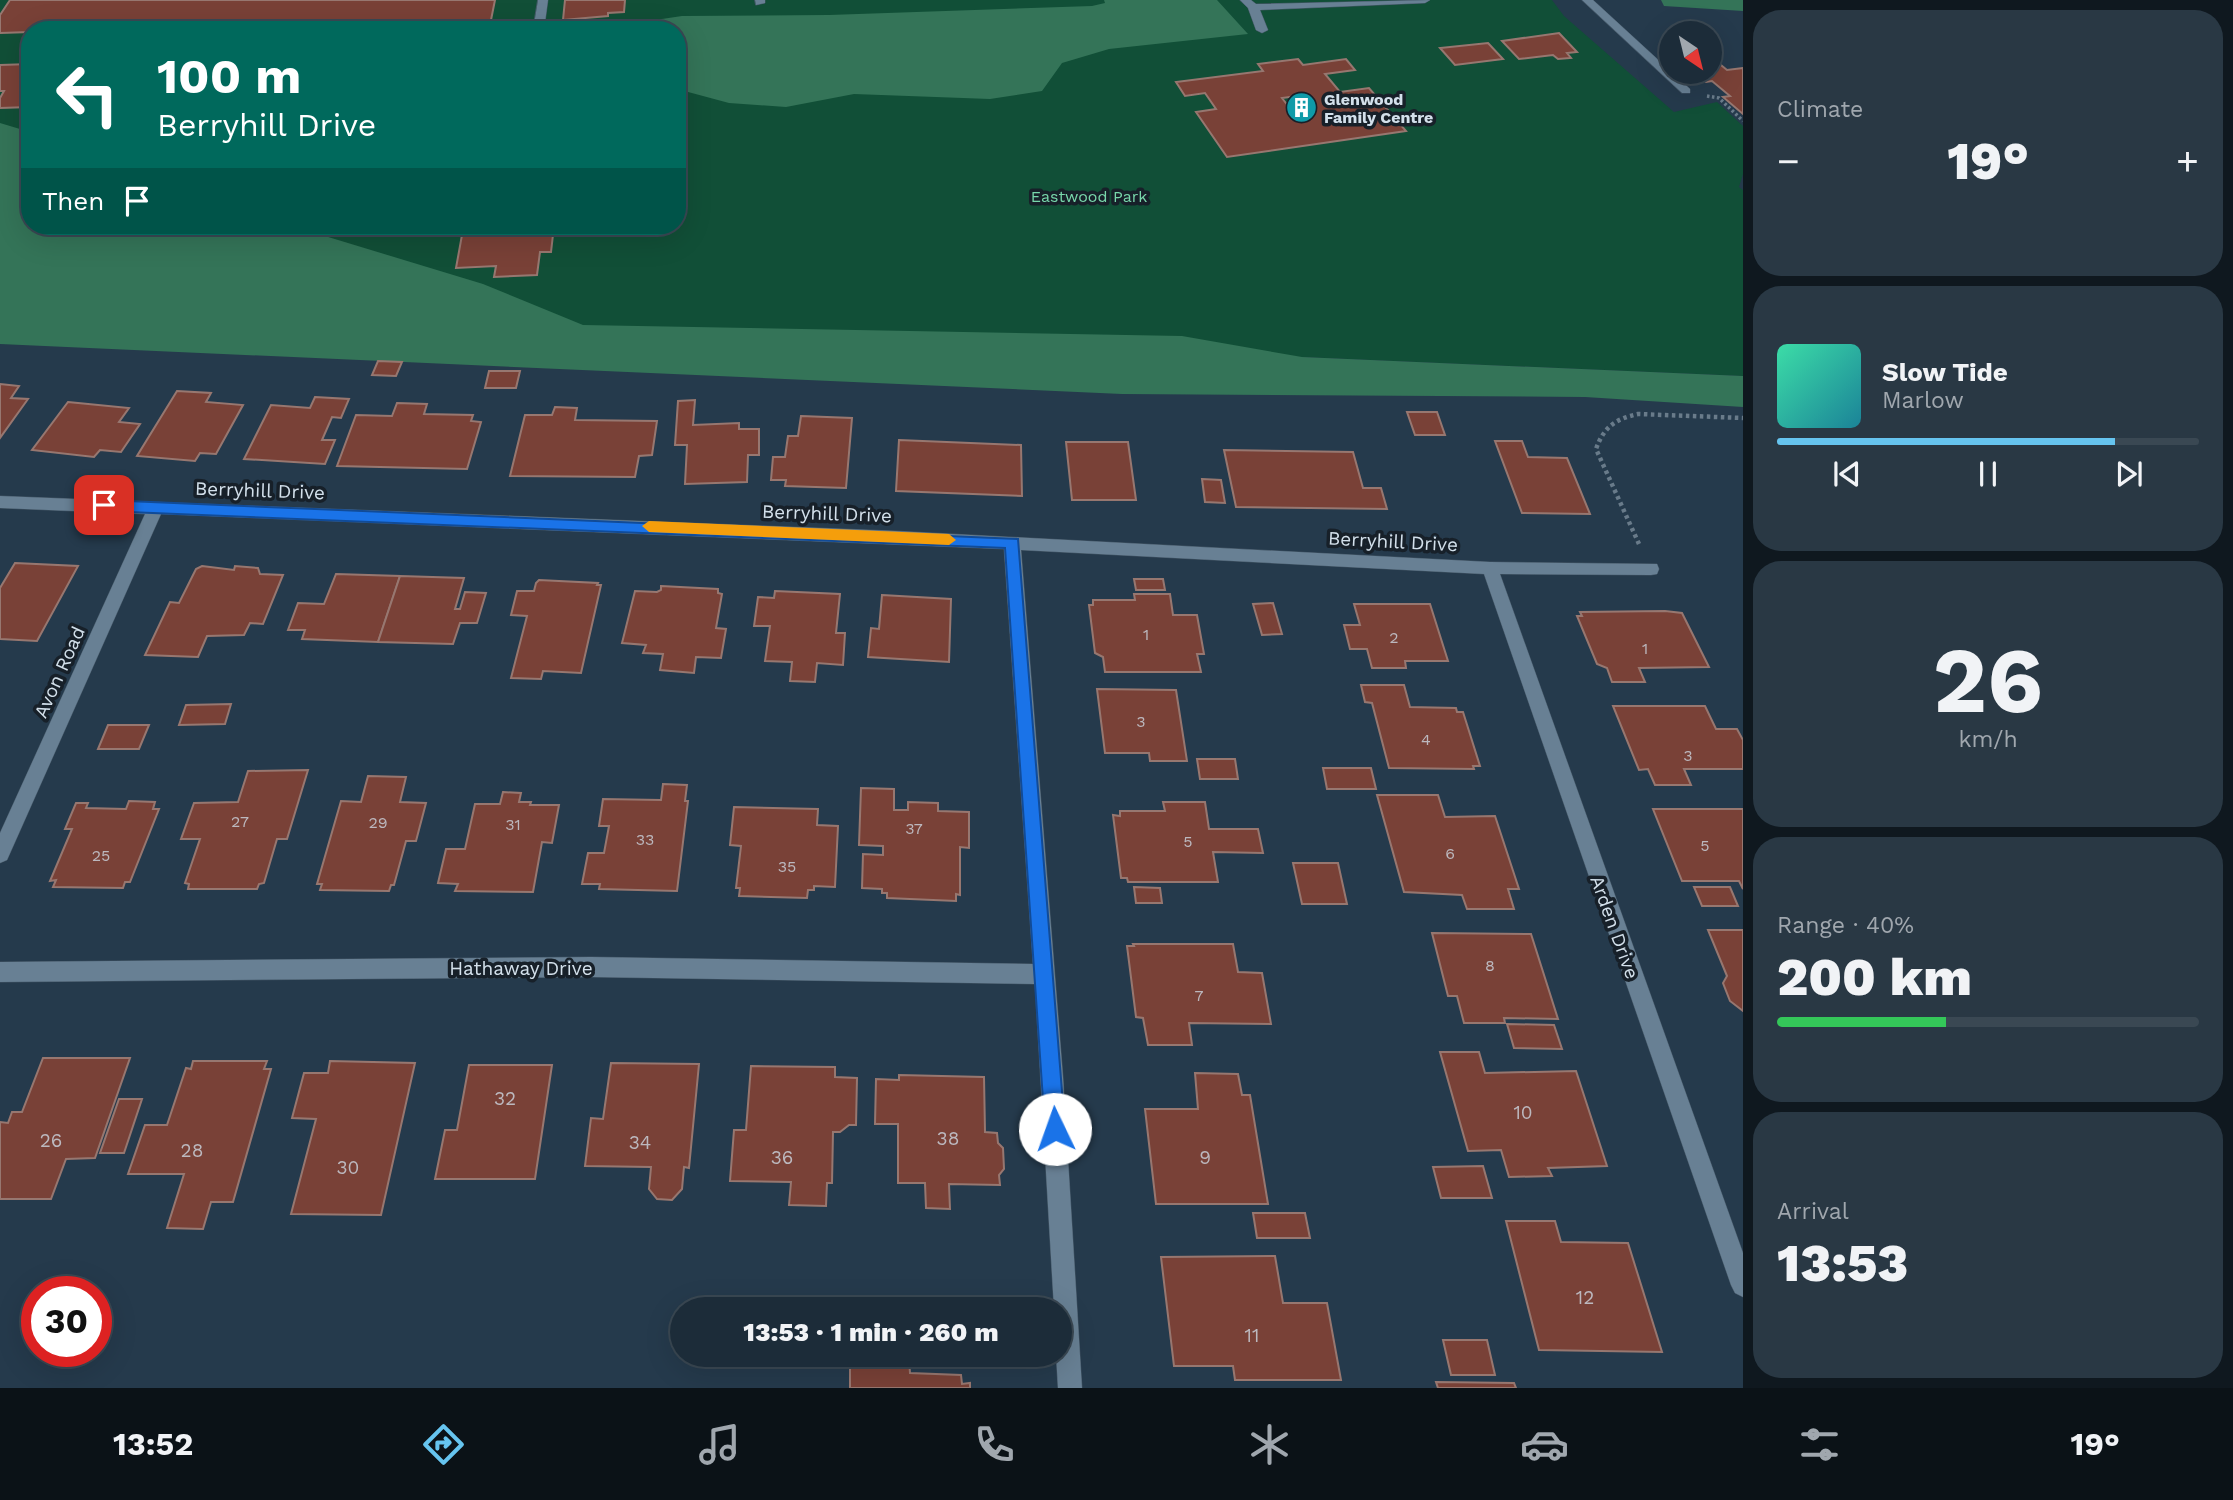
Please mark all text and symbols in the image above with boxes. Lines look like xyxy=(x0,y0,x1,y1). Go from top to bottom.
north arrow xyxy=(1659,21,1722,84)
map controls xyxy=(1659,21,1722,84)
text: 100 m xyxy=(157,47,301,105)
icon: left xyxy=(42,49,133,140)
place label: Glenwood Family Centre xyxy=(1324,90,1433,127)
building icon: Glenwood Family Centre xyxy=(1284,91,1318,125)
text: Climate xyxy=(1777,96,1863,123)
text: Berryhill Drive xyxy=(157,106,376,144)
text: 19° xyxy=(1947,131,2029,192)
text: − xyxy=(1777,139,1800,183)
text: + xyxy=(2176,139,2199,183)
icon: arrive xyxy=(118,182,156,220)
text: Then xyxy=(42,186,104,216)
park label: Eastwood Park xyxy=(1031,187,1147,206)
text: Slow Tide xyxy=(1882,357,2008,387)
text: Marlow xyxy=(1882,387,1964,414)
icon: previous xyxy=(1828,455,1866,493)
icon: pause xyxy=(1969,455,2007,493)
icon: next xyxy=(2110,455,2148,493)
pin xyxy=(74,475,134,535)
street label: Berryhill Drive xyxy=(195,477,325,504)
icon: arrive xyxy=(85,486,123,524)
street label: Berryhill Drive xyxy=(762,500,892,527)
street label: Berryhill Drive xyxy=(1327,527,1459,556)
street label: Avon Road xyxy=(29,623,90,722)
house number: 1 xyxy=(1143,625,1149,644)
text: 26 xyxy=(1933,627,2043,734)
house number: 2 xyxy=(1389,628,1399,647)
house number: 1 xyxy=(1642,639,1648,658)
house number: 3 xyxy=(1136,712,1146,731)
text: km/h xyxy=(1958,726,2018,753)
house number: 4 xyxy=(1421,730,1431,749)
house number: 3 xyxy=(1683,746,1693,765)
house number: 27 xyxy=(231,812,249,831)
house number: 29 xyxy=(368,813,388,832)
house number: 31 xyxy=(505,815,521,834)
house number: 37 xyxy=(905,819,923,838)
house number: 33 xyxy=(636,830,654,849)
house number: 5 xyxy=(1183,832,1193,851)
house number: 5 xyxy=(1700,836,1710,855)
house number: 6 xyxy=(1445,844,1455,863)
house number: 25 xyxy=(92,846,110,865)
house number: 35 xyxy=(778,857,796,876)
street label: Arden Drive xyxy=(1585,872,1644,982)
text: Range · 40% xyxy=(1777,912,1914,939)
text: 200 km xyxy=(1777,947,1972,1008)
house number: 8 xyxy=(1485,956,1495,975)
street label: Hathaway Drive xyxy=(449,957,593,980)
house number: 7 xyxy=(1195,986,1204,1005)
house number: 32 xyxy=(494,1087,516,1110)
position arrow xyxy=(1018,1092,1092,1166)
house number: 10 xyxy=(1513,1101,1533,1124)
house number: 38 xyxy=(937,1127,959,1150)
house number: 26 xyxy=(40,1129,62,1152)
house number: 34 xyxy=(629,1131,651,1154)
house number: 28 xyxy=(181,1139,203,1162)
house number: 36 xyxy=(771,1146,793,1169)
house number: 9 xyxy=(1199,1146,1211,1169)
house number: 30 xyxy=(337,1156,359,1179)
text: Arrival xyxy=(1777,1198,1849,1225)
text: 13:53 xyxy=(1777,1233,1908,1294)
speed limit sign: 30 xyxy=(21,1276,112,1367)
house number: 12 xyxy=(1576,1286,1594,1309)
text: 13:53 · 1 min · 260 m xyxy=(743,1317,999,1347)
house number: 11 xyxy=(1245,1324,1259,1347)
icon: directions xyxy=(419,1420,468,1469)
icon: music xyxy=(695,1420,744,1469)
icon: phone xyxy=(970,1420,1019,1469)
icon: climate xyxy=(1245,1420,1294,1469)
icon: car xyxy=(1520,1420,1569,1469)
icon: filters xyxy=(1795,1420,1844,1469)
text: 13:52 xyxy=(113,1425,193,1463)
text: 19° xyxy=(2070,1425,2120,1463)

